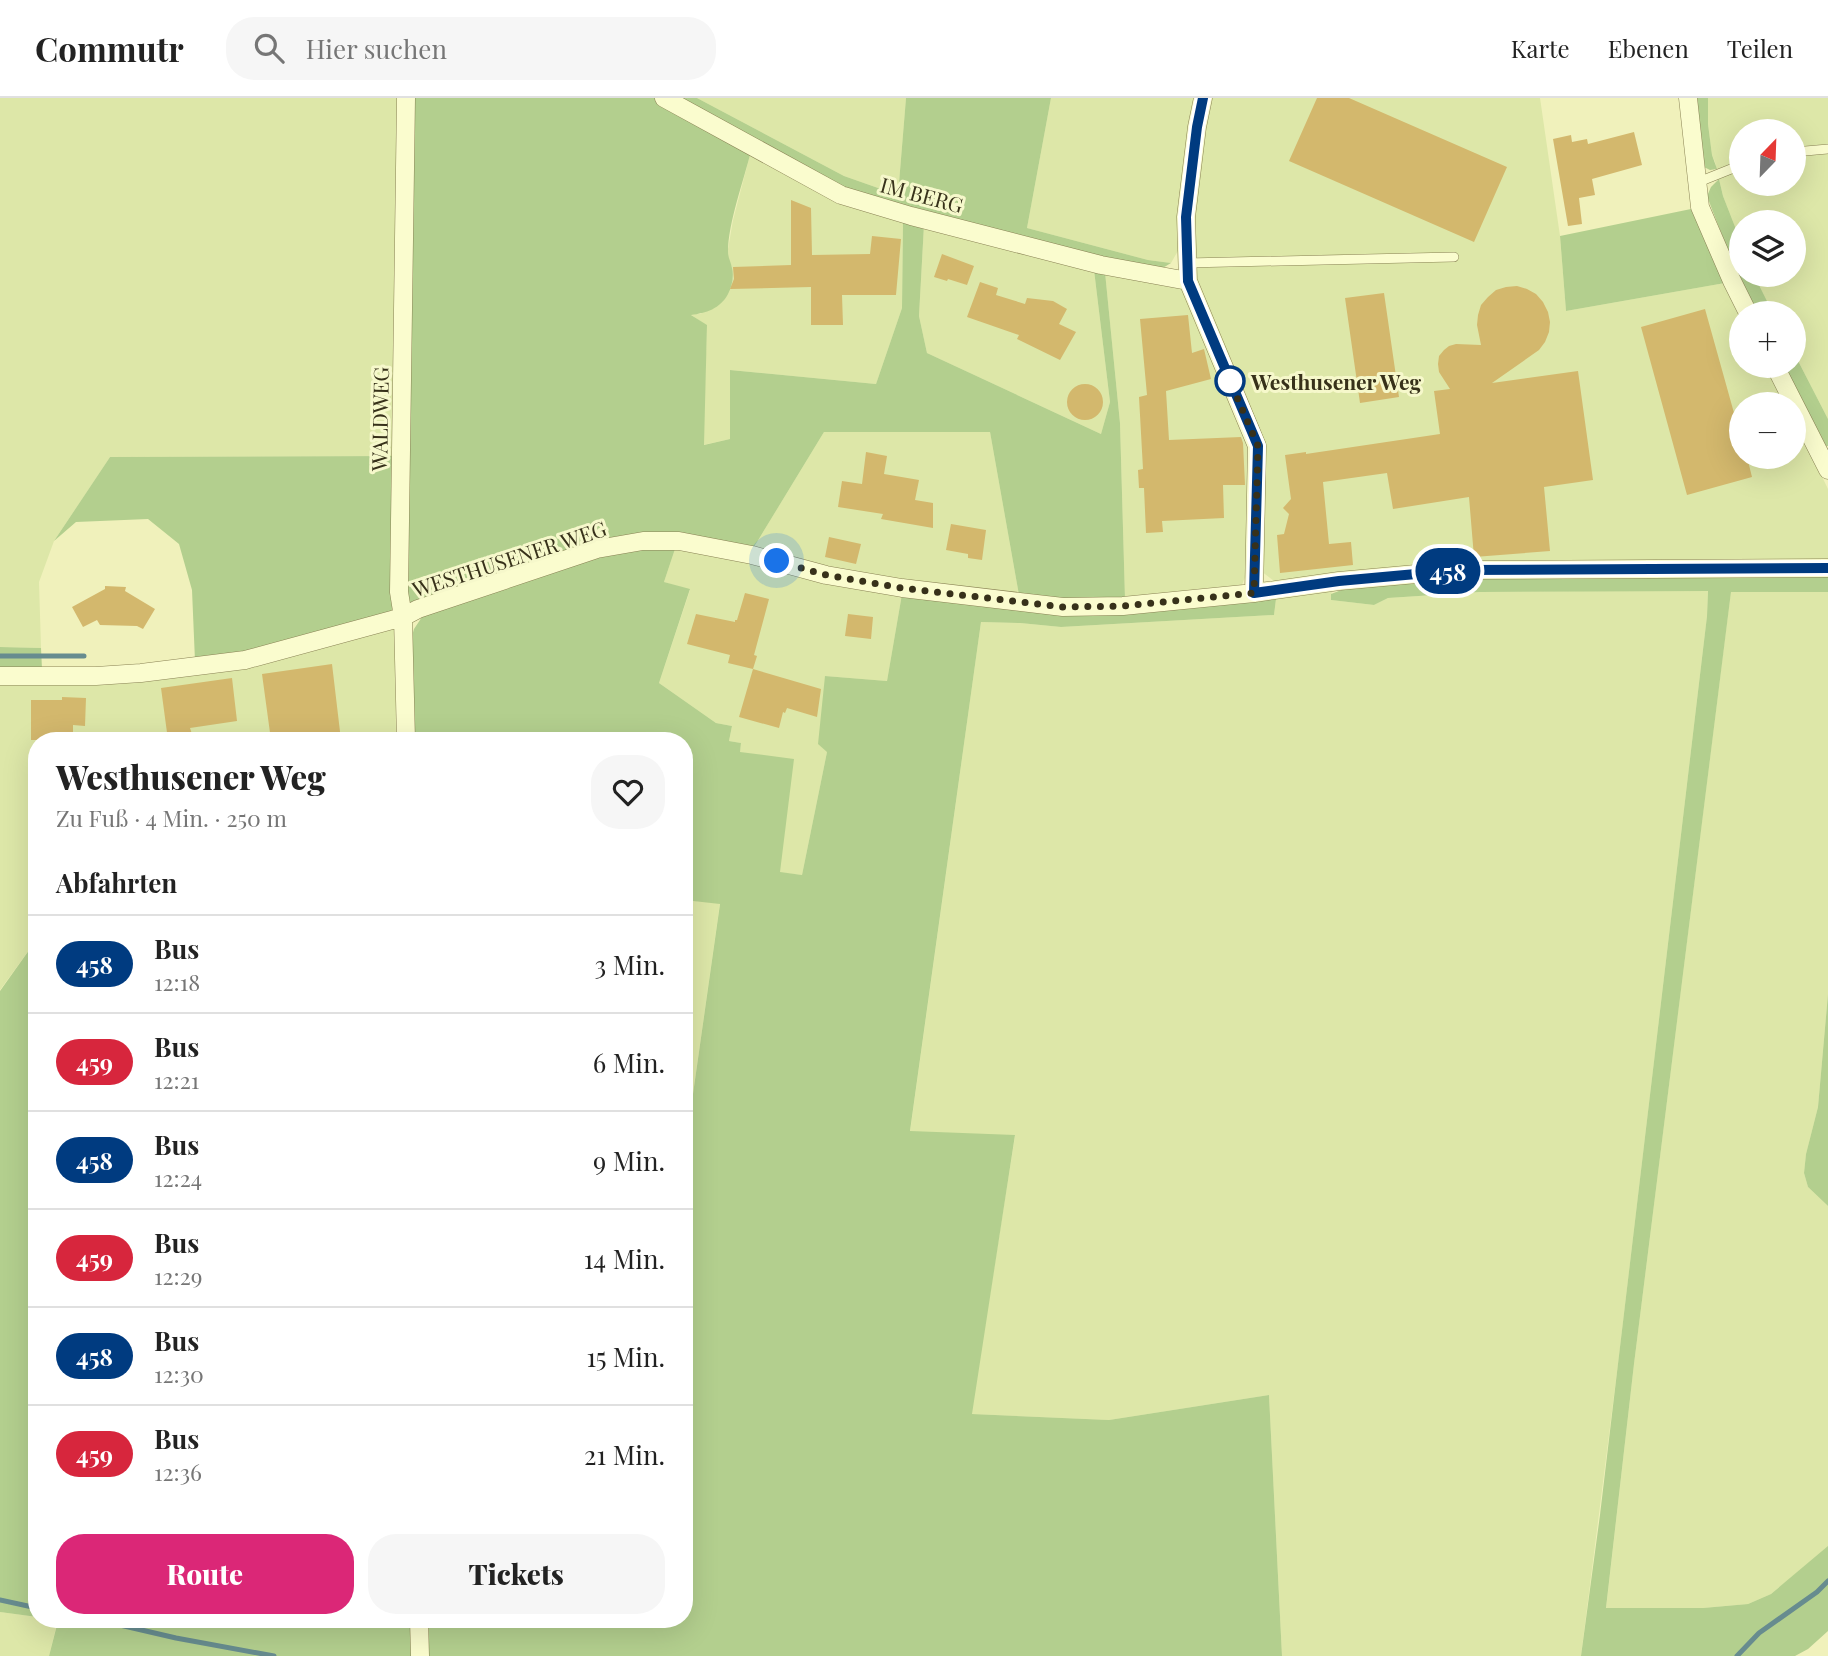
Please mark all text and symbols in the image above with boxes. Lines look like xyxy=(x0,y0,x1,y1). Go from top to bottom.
search box xyxy=(226,17,716,80)
text: Commutr xyxy=(35,26,184,70)
icon: search xyxy=(250,29,288,67)
text: Hier suchen xyxy=(306,31,447,66)
text: Karte xyxy=(1511,32,1570,64)
text: Ebenen xyxy=(1608,32,1689,64)
text: Teilen xyxy=(1727,32,1793,64)
north arrow xyxy=(1729,119,1806,196)
map controls xyxy=(1729,119,1806,469)
street label: IM BERG xyxy=(877,170,967,219)
button: layers xyxy=(1729,210,1806,287)
button: + xyxy=(1729,301,1806,378)
street label: WALDWEG xyxy=(364,366,394,472)
marker: Westhusener Weg xyxy=(1215,366,1245,396)
place label: Westhusener Weg xyxy=(1250,367,1421,395)
button: − xyxy=(1729,392,1806,469)
street label: WESTHUSENER WEG xyxy=(407,513,610,603)
your location xyxy=(759,543,794,578)
line badge: 458 xyxy=(1408,548,1488,594)
text: 458 xyxy=(1429,555,1467,587)
text: Westhusener Weg xyxy=(56,754,326,798)
button: heart xyxy=(591,755,665,829)
text: Zu Fuß · 4 Min. · 250 m xyxy=(56,802,287,833)
text: Abfahrten xyxy=(56,865,177,900)
text: Bus xyxy=(154,931,199,966)
text: 3 Min. xyxy=(594,947,665,982)
text: 458 xyxy=(76,948,113,980)
text: 12:18 xyxy=(154,966,200,997)
text: Bus xyxy=(154,1029,199,1064)
text: 6 Min. xyxy=(593,1045,665,1080)
text: 459 xyxy=(76,1046,113,1078)
text: 12:21 xyxy=(154,1064,199,1095)
text: Bus xyxy=(154,1127,199,1162)
text: 9 Min. xyxy=(593,1143,665,1178)
text: 458 xyxy=(76,1144,113,1176)
text: 12:24 xyxy=(154,1162,202,1193)
text: Bus xyxy=(154,1225,199,1260)
text: 14 Min. xyxy=(584,1241,665,1276)
text: 459 xyxy=(76,1242,113,1274)
text: 12:29 xyxy=(154,1260,202,1291)
text: Bus xyxy=(154,1323,199,1358)
text: 15 Min. xyxy=(586,1339,665,1374)
text: 458 xyxy=(76,1340,113,1372)
text: 12:30 xyxy=(154,1358,204,1389)
text: Bus xyxy=(154,1421,199,1456)
text: 21 Min. xyxy=(584,1437,665,1472)
text: 459 xyxy=(76,1438,113,1470)
text: 12:36 xyxy=(154,1456,202,1487)
button: Route xyxy=(56,1534,354,1614)
button: Tickets xyxy=(368,1534,665,1614)

